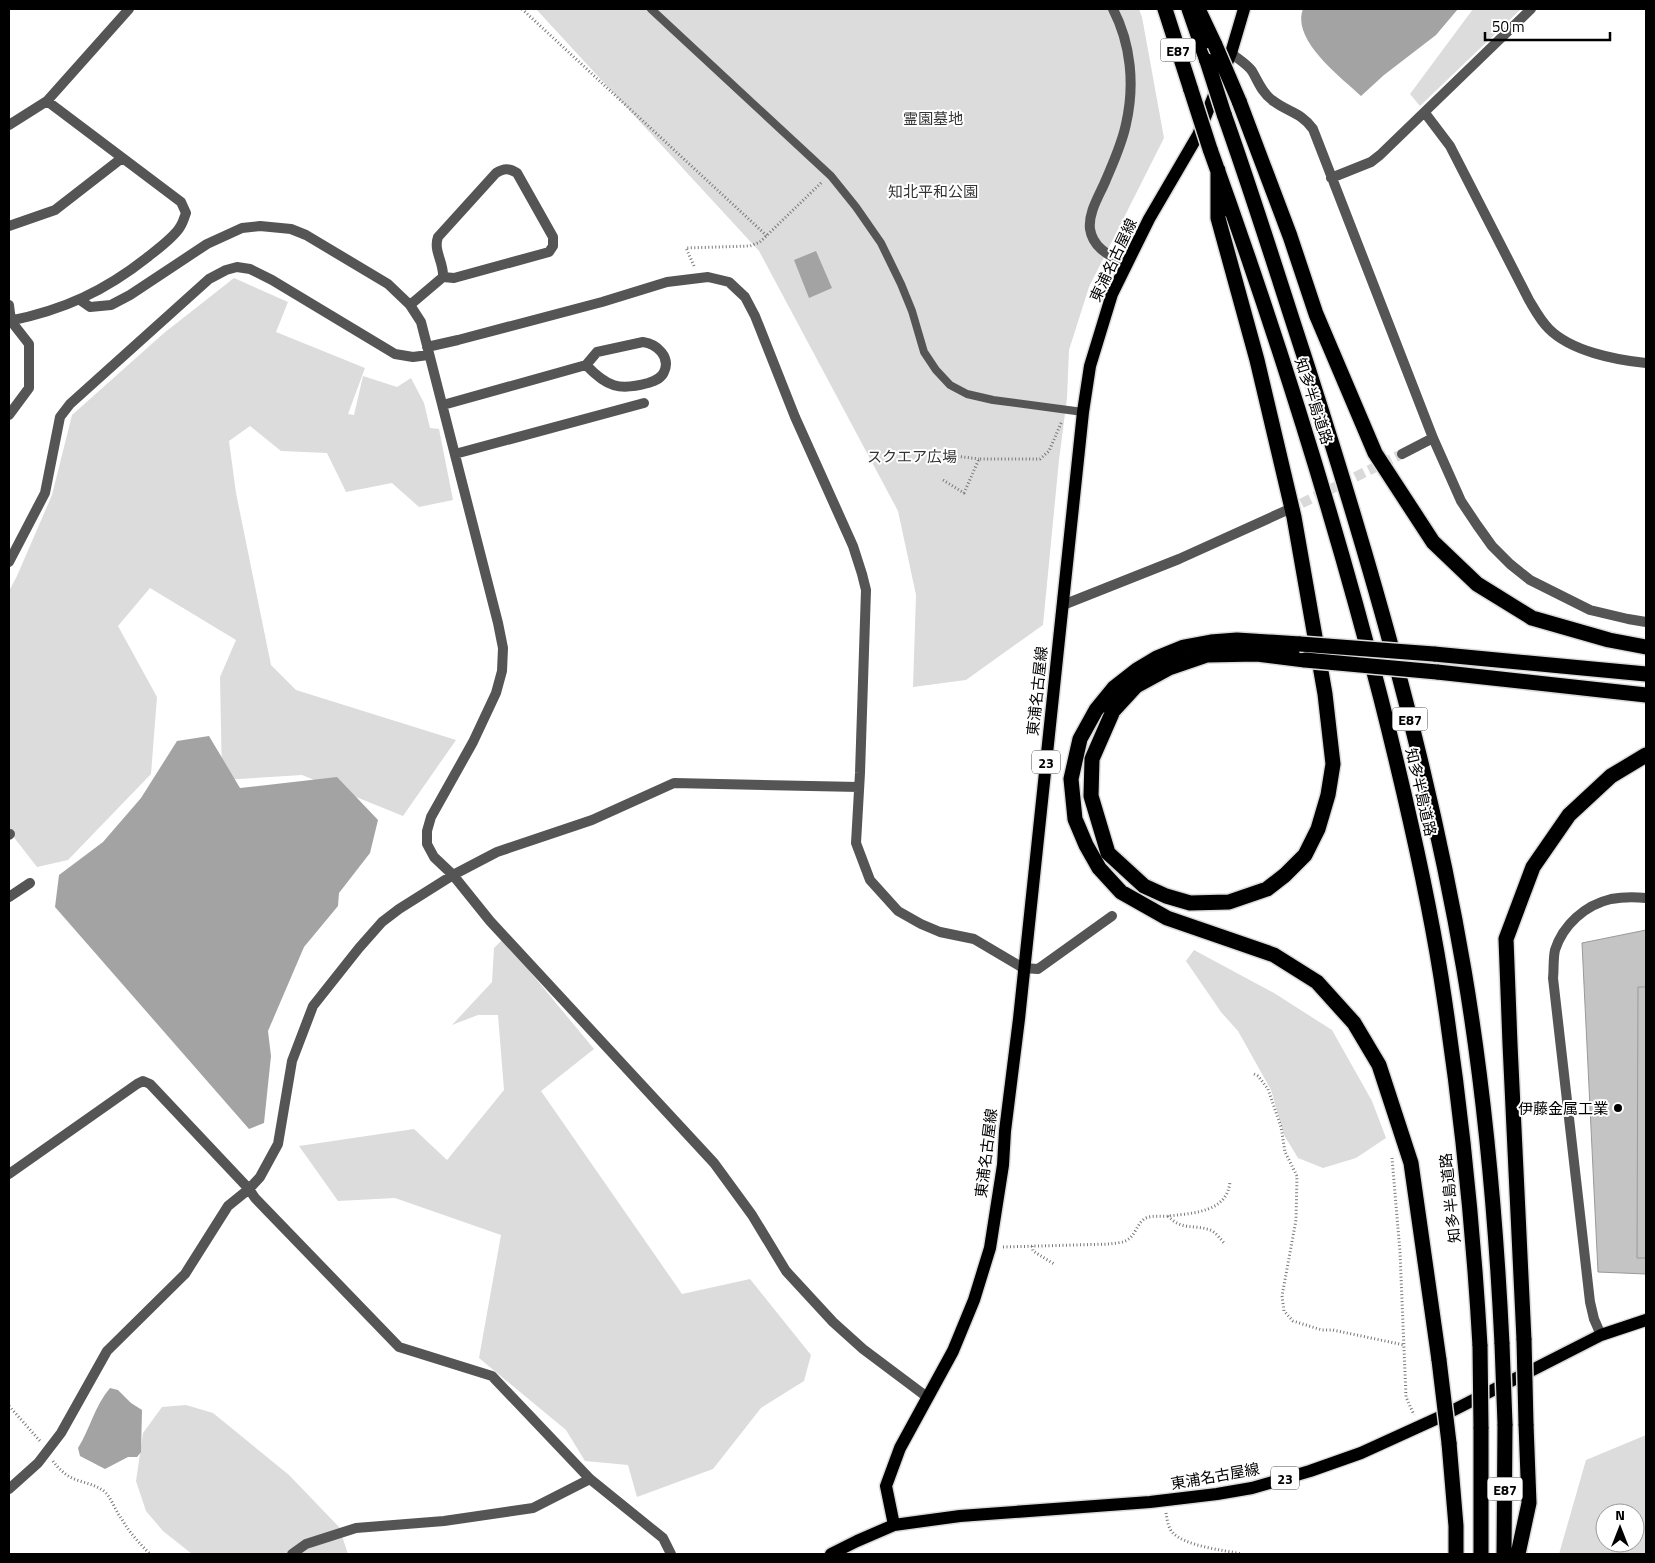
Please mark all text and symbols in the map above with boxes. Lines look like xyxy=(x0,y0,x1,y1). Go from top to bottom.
scale bar xyxy=(1485,10,1610,42)
text: 50 m xyxy=(1492,15,1525,38)
road number: E87 xyxy=(1160,38,1196,62)
park label: 霊園墓地 xyxy=(903,107,963,130)
park label: 知北平和公園 xyxy=(888,180,978,203)
street label: 東浦名古屋線 xyxy=(1084,214,1142,306)
street label: 知多半島道路 xyxy=(1289,355,1339,447)
park label: スクエア広場 xyxy=(867,445,957,468)
street label: 東浦名古屋線 xyxy=(1021,645,1053,737)
road number: E87 xyxy=(1392,708,1428,731)
street label: 知多半島道路 xyxy=(1400,746,1442,838)
road number: 23 xyxy=(1032,750,1060,774)
place label: 伊藤金属工業 xyxy=(1518,1097,1608,1120)
marker: 伊藤金属工業 xyxy=(1612,1102,1624,1114)
street label: 東浦名古屋線 xyxy=(969,1107,1003,1199)
street label: 知多半島道路 xyxy=(1434,1152,1466,1244)
street label: 東浦名古屋線 xyxy=(1169,1457,1261,1495)
road number: 23 xyxy=(1271,1466,1299,1490)
road number: E87 xyxy=(1488,1478,1522,1500)
north arrow xyxy=(1595,1503,1645,1553)
text: N xyxy=(1615,1504,1625,1525)

